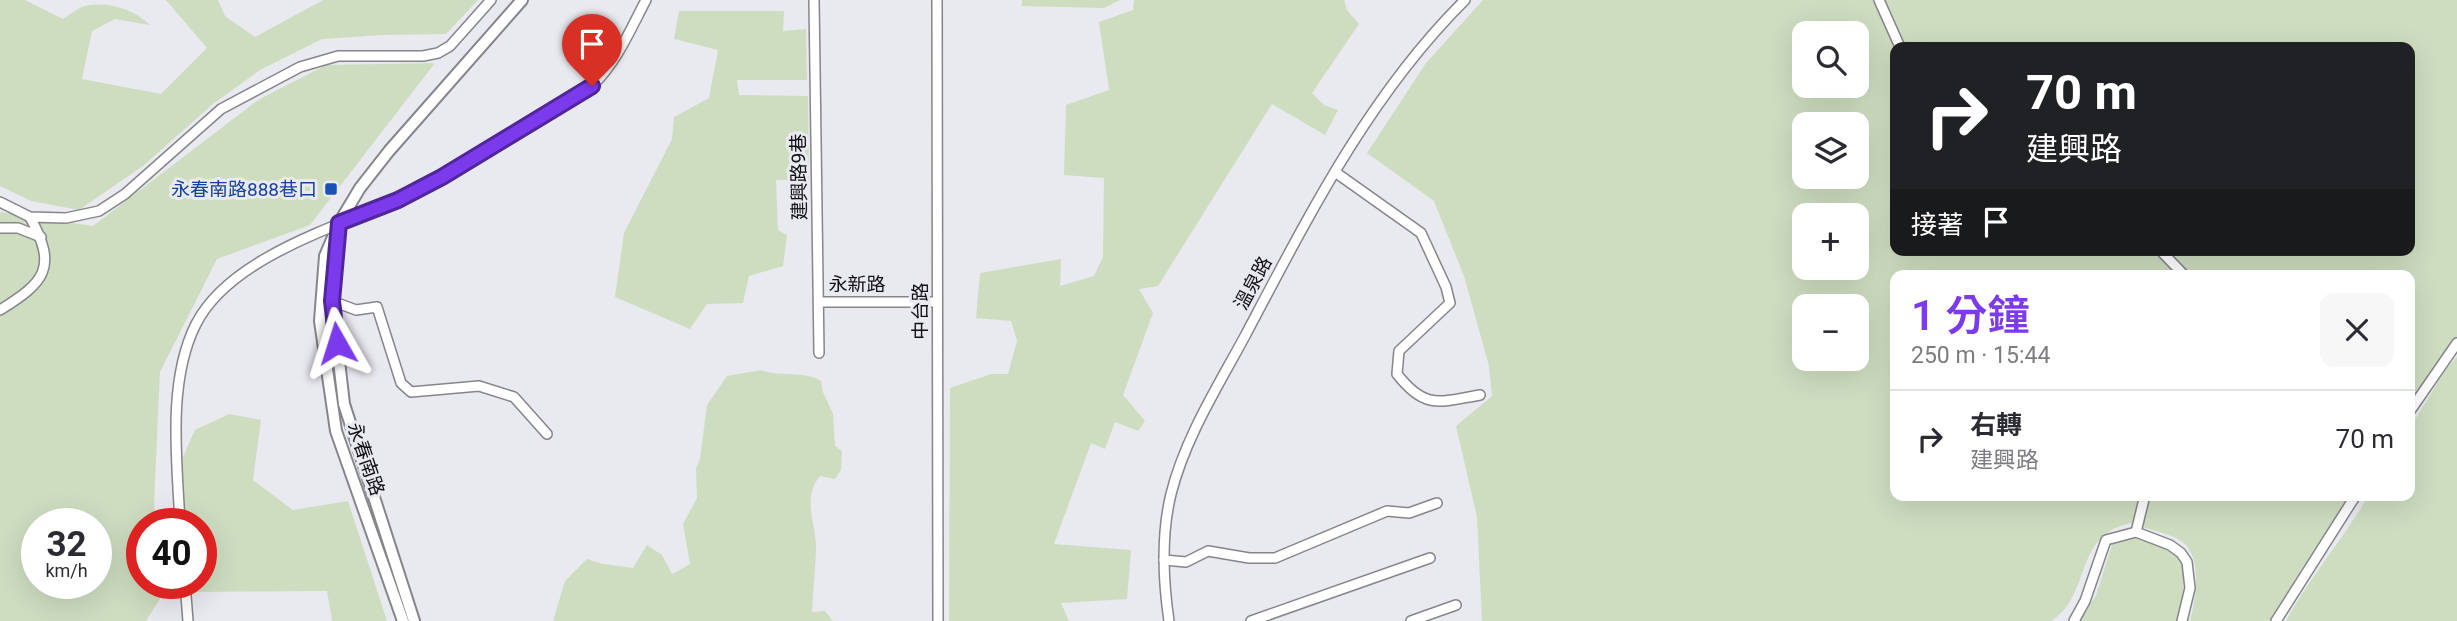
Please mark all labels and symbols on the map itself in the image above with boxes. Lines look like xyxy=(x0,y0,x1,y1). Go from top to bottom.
pin xyxy=(562,14,622,86)
street label: 建興路9巷 xyxy=(787,133,811,221)
place label: 永春南路888巷口 xyxy=(171,178,317,201)
marker: 永春南路888巷口 xyxy=(323,181,339,197)
street label: 溫泉路 xyxy=(1229,252,1277,314)
street label: 永新路 xyxy=(828,273,886,296)
street label: 中台路 xyxy=(909,282,932,340)
position arrow xyxy=(300,306,374,380)
street label: 永春南路 xyxy=(343,419,389,499)
speed limit sign: 40 xyxy=(126,508,217,599)

